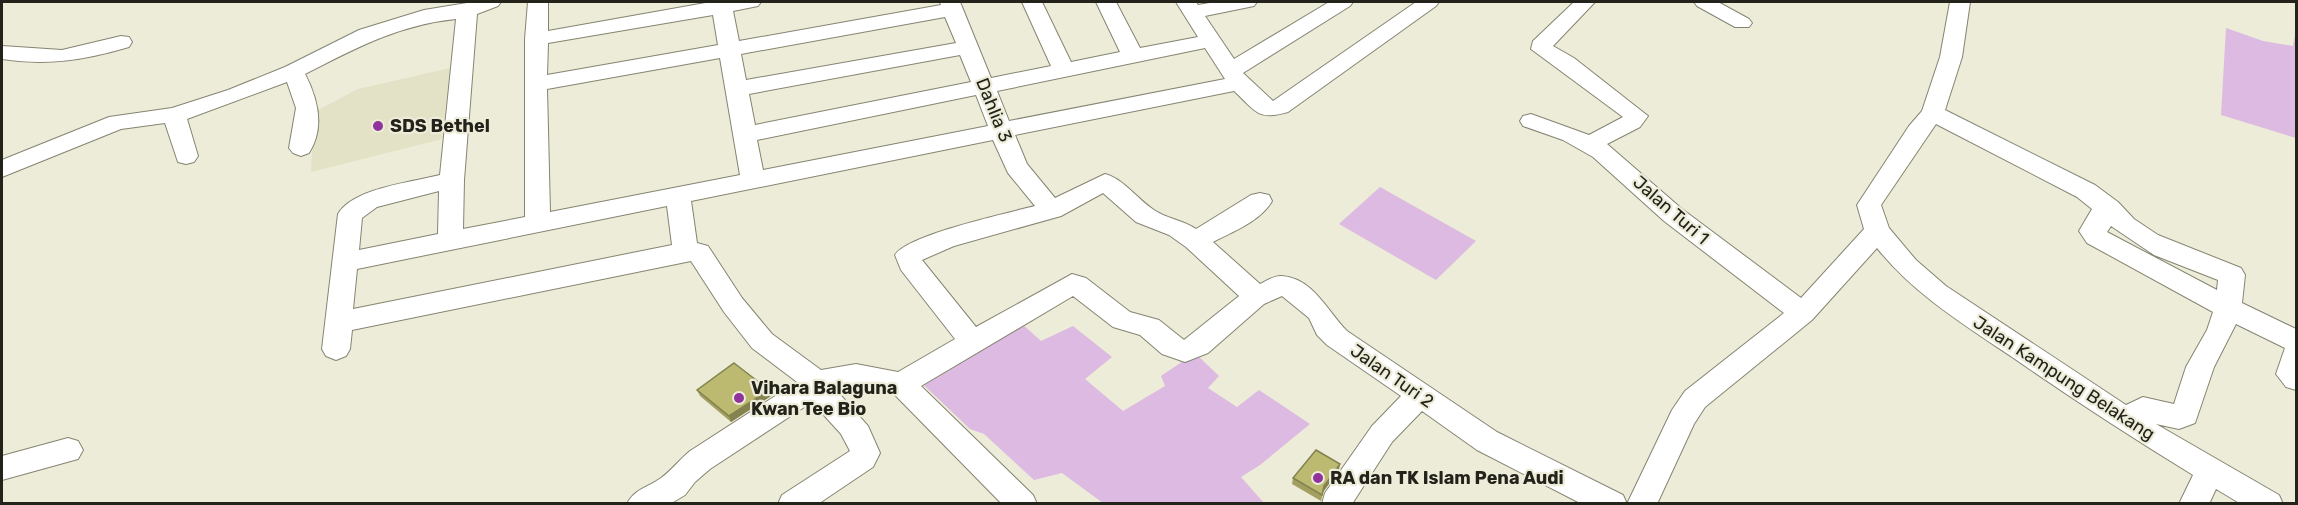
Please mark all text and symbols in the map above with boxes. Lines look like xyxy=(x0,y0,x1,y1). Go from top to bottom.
street label: Dahlia 3 xyxy=(971,75,1017,145)
place label: SDS Bethel xyxy=(390,115,490,137)
marker: SDS Bethel xyxy=(371,119,385,133)
street label: Jalan Turi 1 xyxy=(1628,171,1714,249)
street label: Jalan Kampung Belakang xyxy=(1969,311,2159,445)
street label: Jalan Turi 2 xyxy=(1346,339,1438,413)
place label: Vihara Balaguna Kwan Tee Bio xyxy=(751,377,897,420)
marker: Vihara Balaguna Kwan Tee Bio xyxy=(732,391,746,405)
place label: RA dan TK Islam Pena Audi xyxy=(1330,467,1564,489)
marker: RA dan TK Islam Pena Audi xyxy=(1311,471,1325,485)

